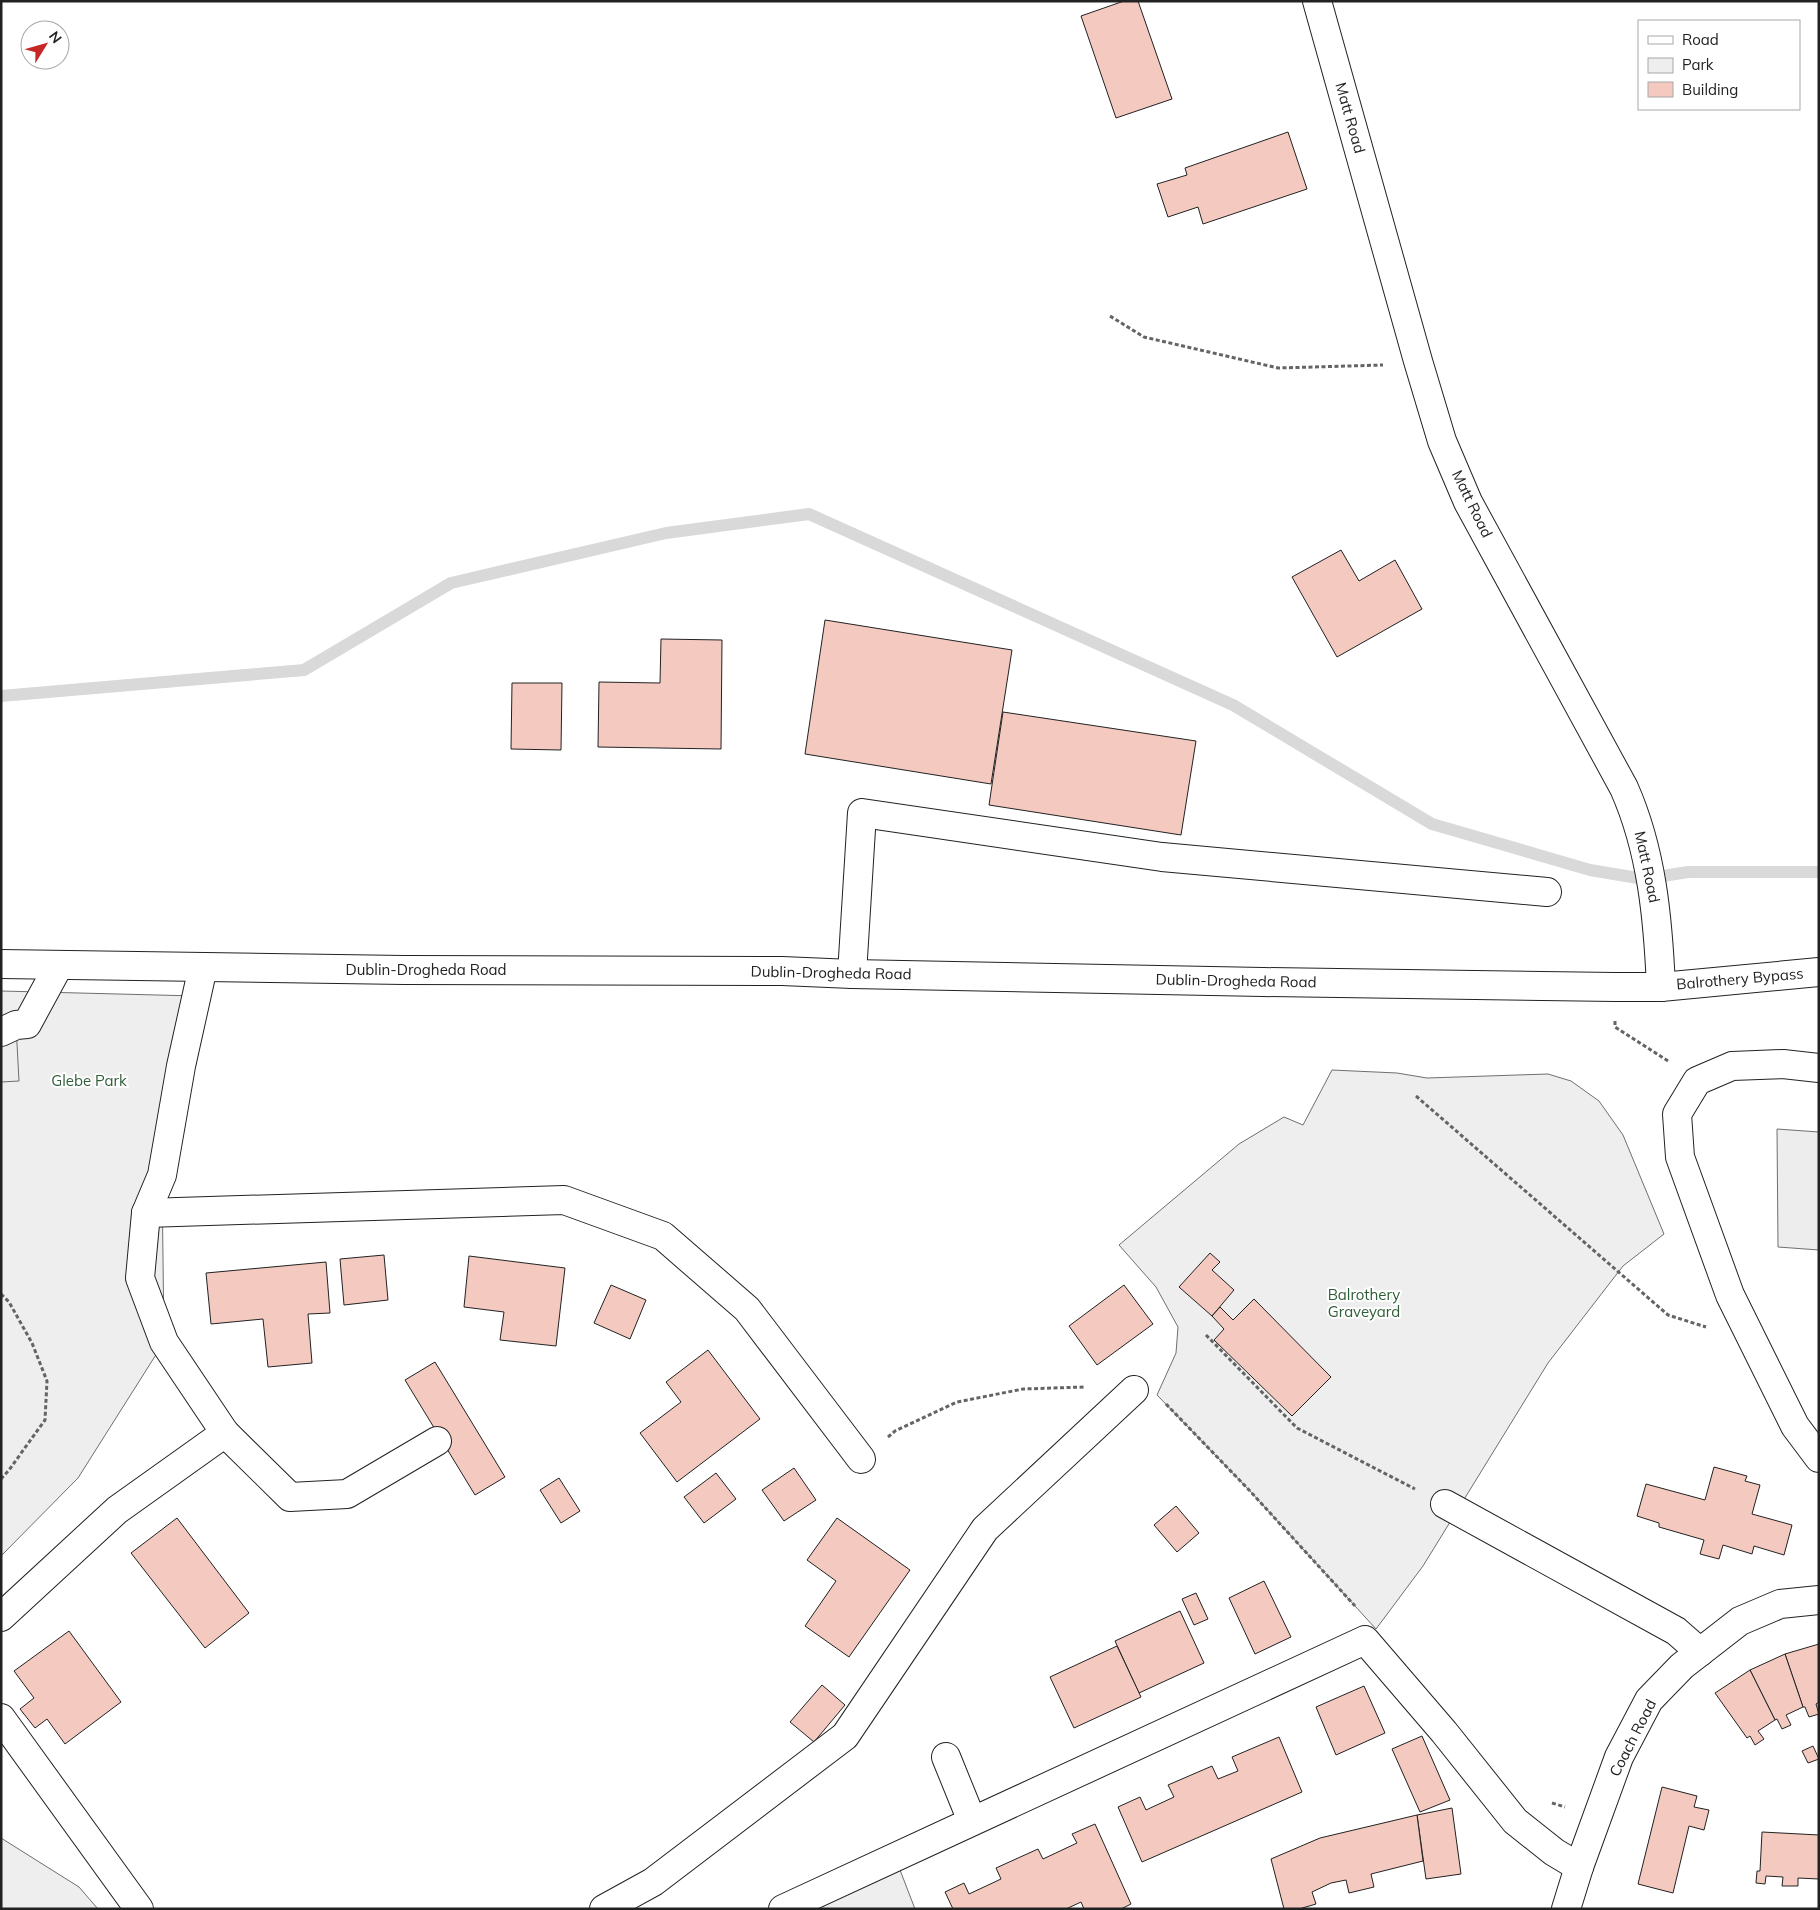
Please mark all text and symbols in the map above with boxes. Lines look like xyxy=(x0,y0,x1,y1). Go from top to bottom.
north arrow xyxy=(20,20,70,70)
legend xyxy=(1638,20,1800,110)
text: N xyxy=(45,28,66,47)
text: Road xyxy=(1682,30,1719,49)
text: Park xyxy=(1682,55,1714,74)
street label: Matt Road xyxy=(1331,80,1370,156)
text: Building xyxy=(1682,80,1738,99)
street label: Matt Road xyxy=(1448,467,1497,541)
street label: Matt Road xyxy=(1631,829,1664,905)
street label: Dublin-Drogheda Road xyxy=(345,960,507,979)
street label: Dublin-Drogheda Road xyxy=(750,962,912,983)
street label: Balrothery Bypass xyxy=(1676,963,1804,994)
street label: Dublin-Drogheda Road xyxy=(1155,970,1317,991)
park label: Glebe Park xyxy=(51,1071,127,1090)
park label: Balrothery Graveyard xyxy=(1328,1285,1400,1321)
street label: Coach Road xyxy=(1605,1696,1660,1780)

